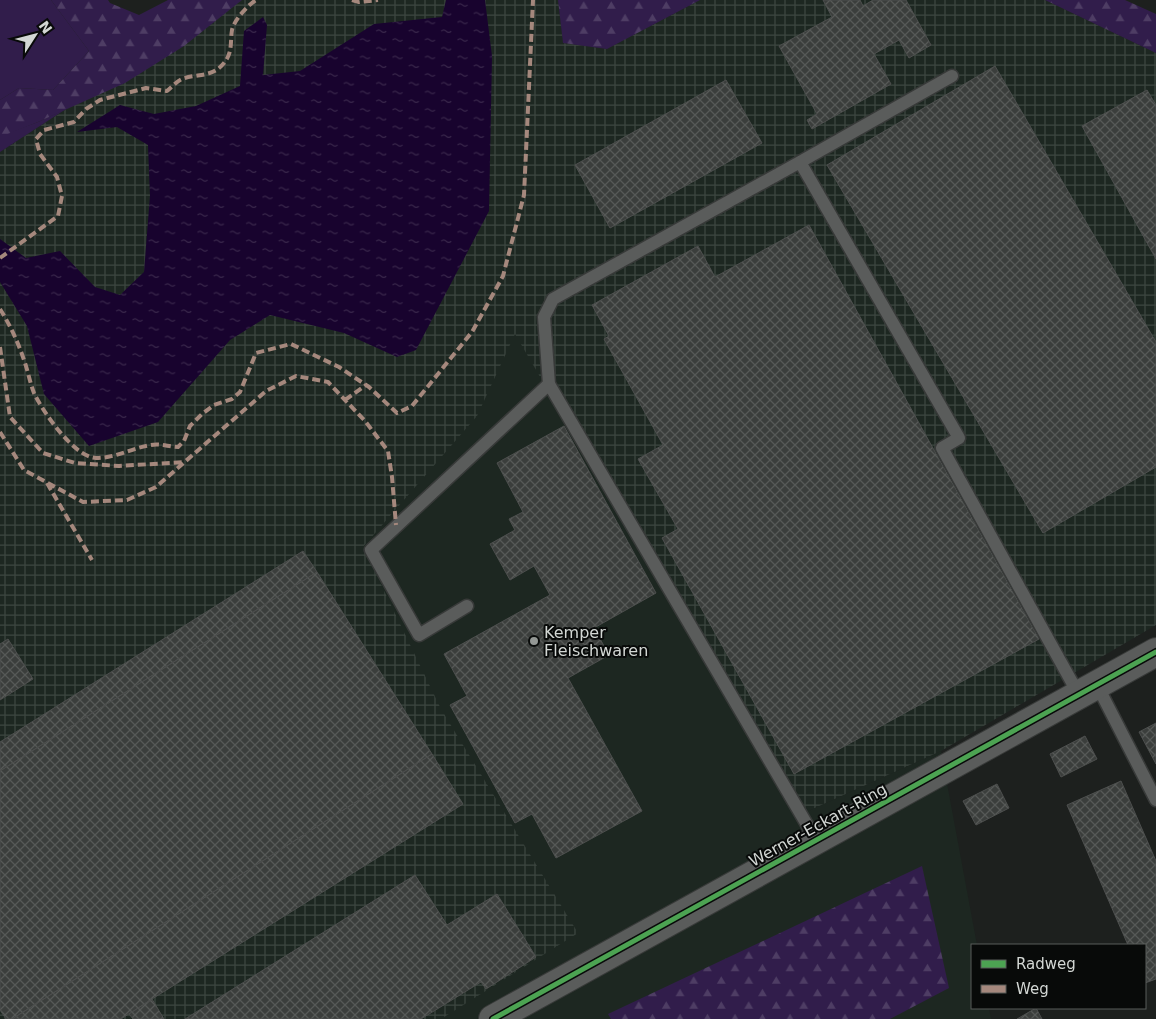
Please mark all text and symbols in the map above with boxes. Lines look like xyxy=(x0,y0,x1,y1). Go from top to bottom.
north arrow xyxy=(10,10,60,60)
text: N xyxy=(36,18,55,37)
place label: Kemper Fleischwaren xyxy=(544,623,648,660)
marker: Kemper Fleischwaren xyxy=(528,635,540,647)
street label: Werner-Eckart-Ring xyxy=(746,779,890,871)
legend xyxy=(971,944,1146,1009)
text: Radweg xyxy=(1016,955,1076,973)
text: Weg xyxy=(1016,980,1049,998)

